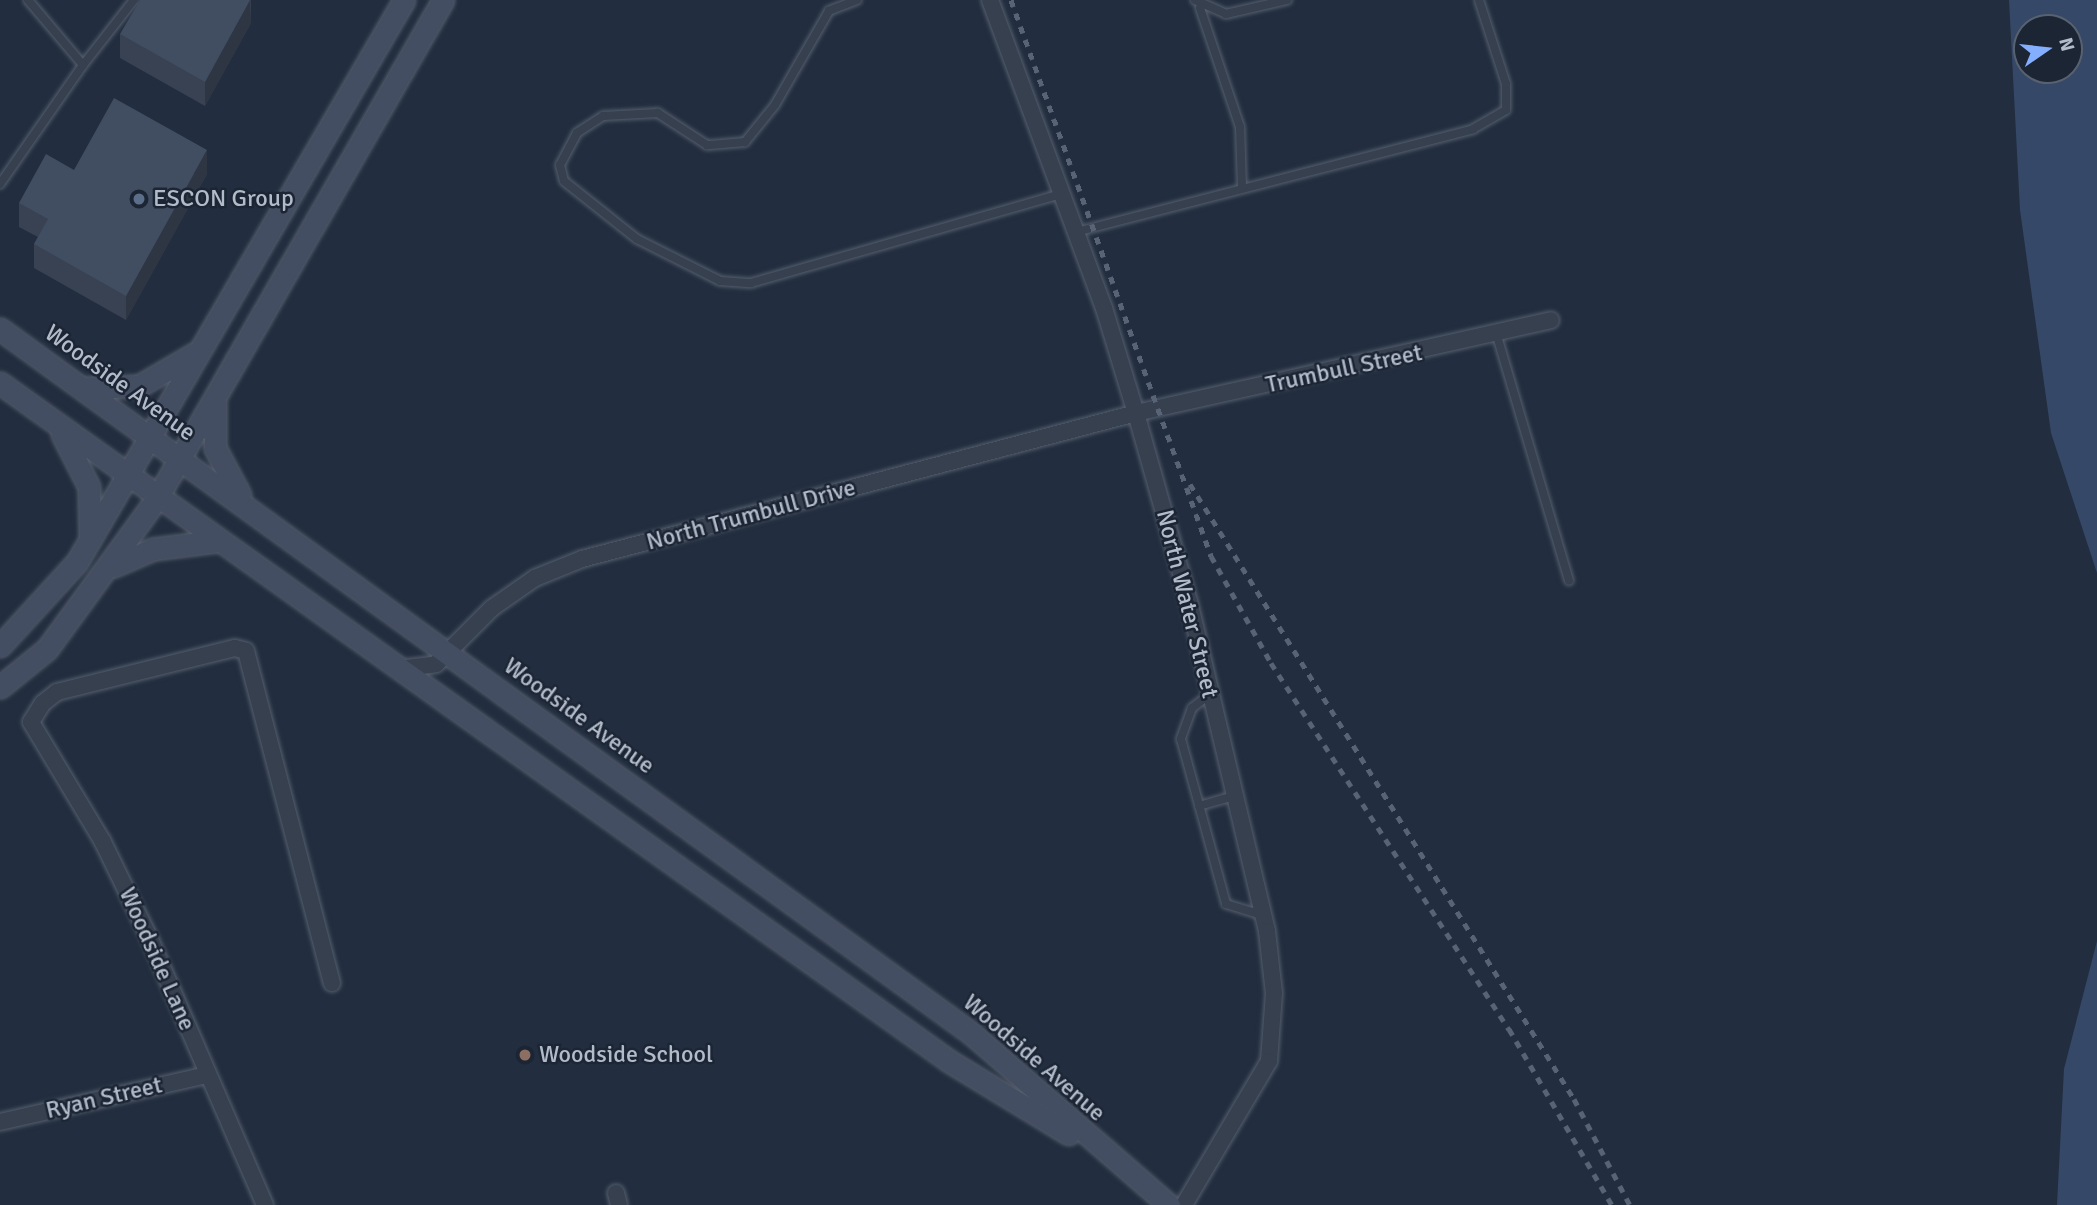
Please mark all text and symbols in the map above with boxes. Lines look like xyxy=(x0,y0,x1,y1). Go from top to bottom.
north arrow xyxy=(2013,14,2083,84)
text: N xyxy=(2053,35,2080,54)
place label: ESCON Group xyxy=(153,185,294,213)
marker: ESCON Group xyxy=(131,191,147,207)
street label: Woodside Avenue xyxy=(39,319,201,447)
street label: Trumbull Street xyxy=(1263,338,1425,400)
street label: North Trumbull Drive xyxy=(643,473,859,557)
street label: North Water Street xyxy=(1150,507,1224,701)
street label: Woodside Avenue xyxy=(498,652,660,780)
street label: Woodside Lane xyxy=(113,883,201,1035)
street label: Woodside Avenue xyxy=(957,988,1111,1128)
place label: Woodside School xyxy=(539,1041,713,1069)
marker: Woodside School xyxy=(517,1047,533,1063)
street label: Ryan Street xyxy=(43,1071,165,1125)

